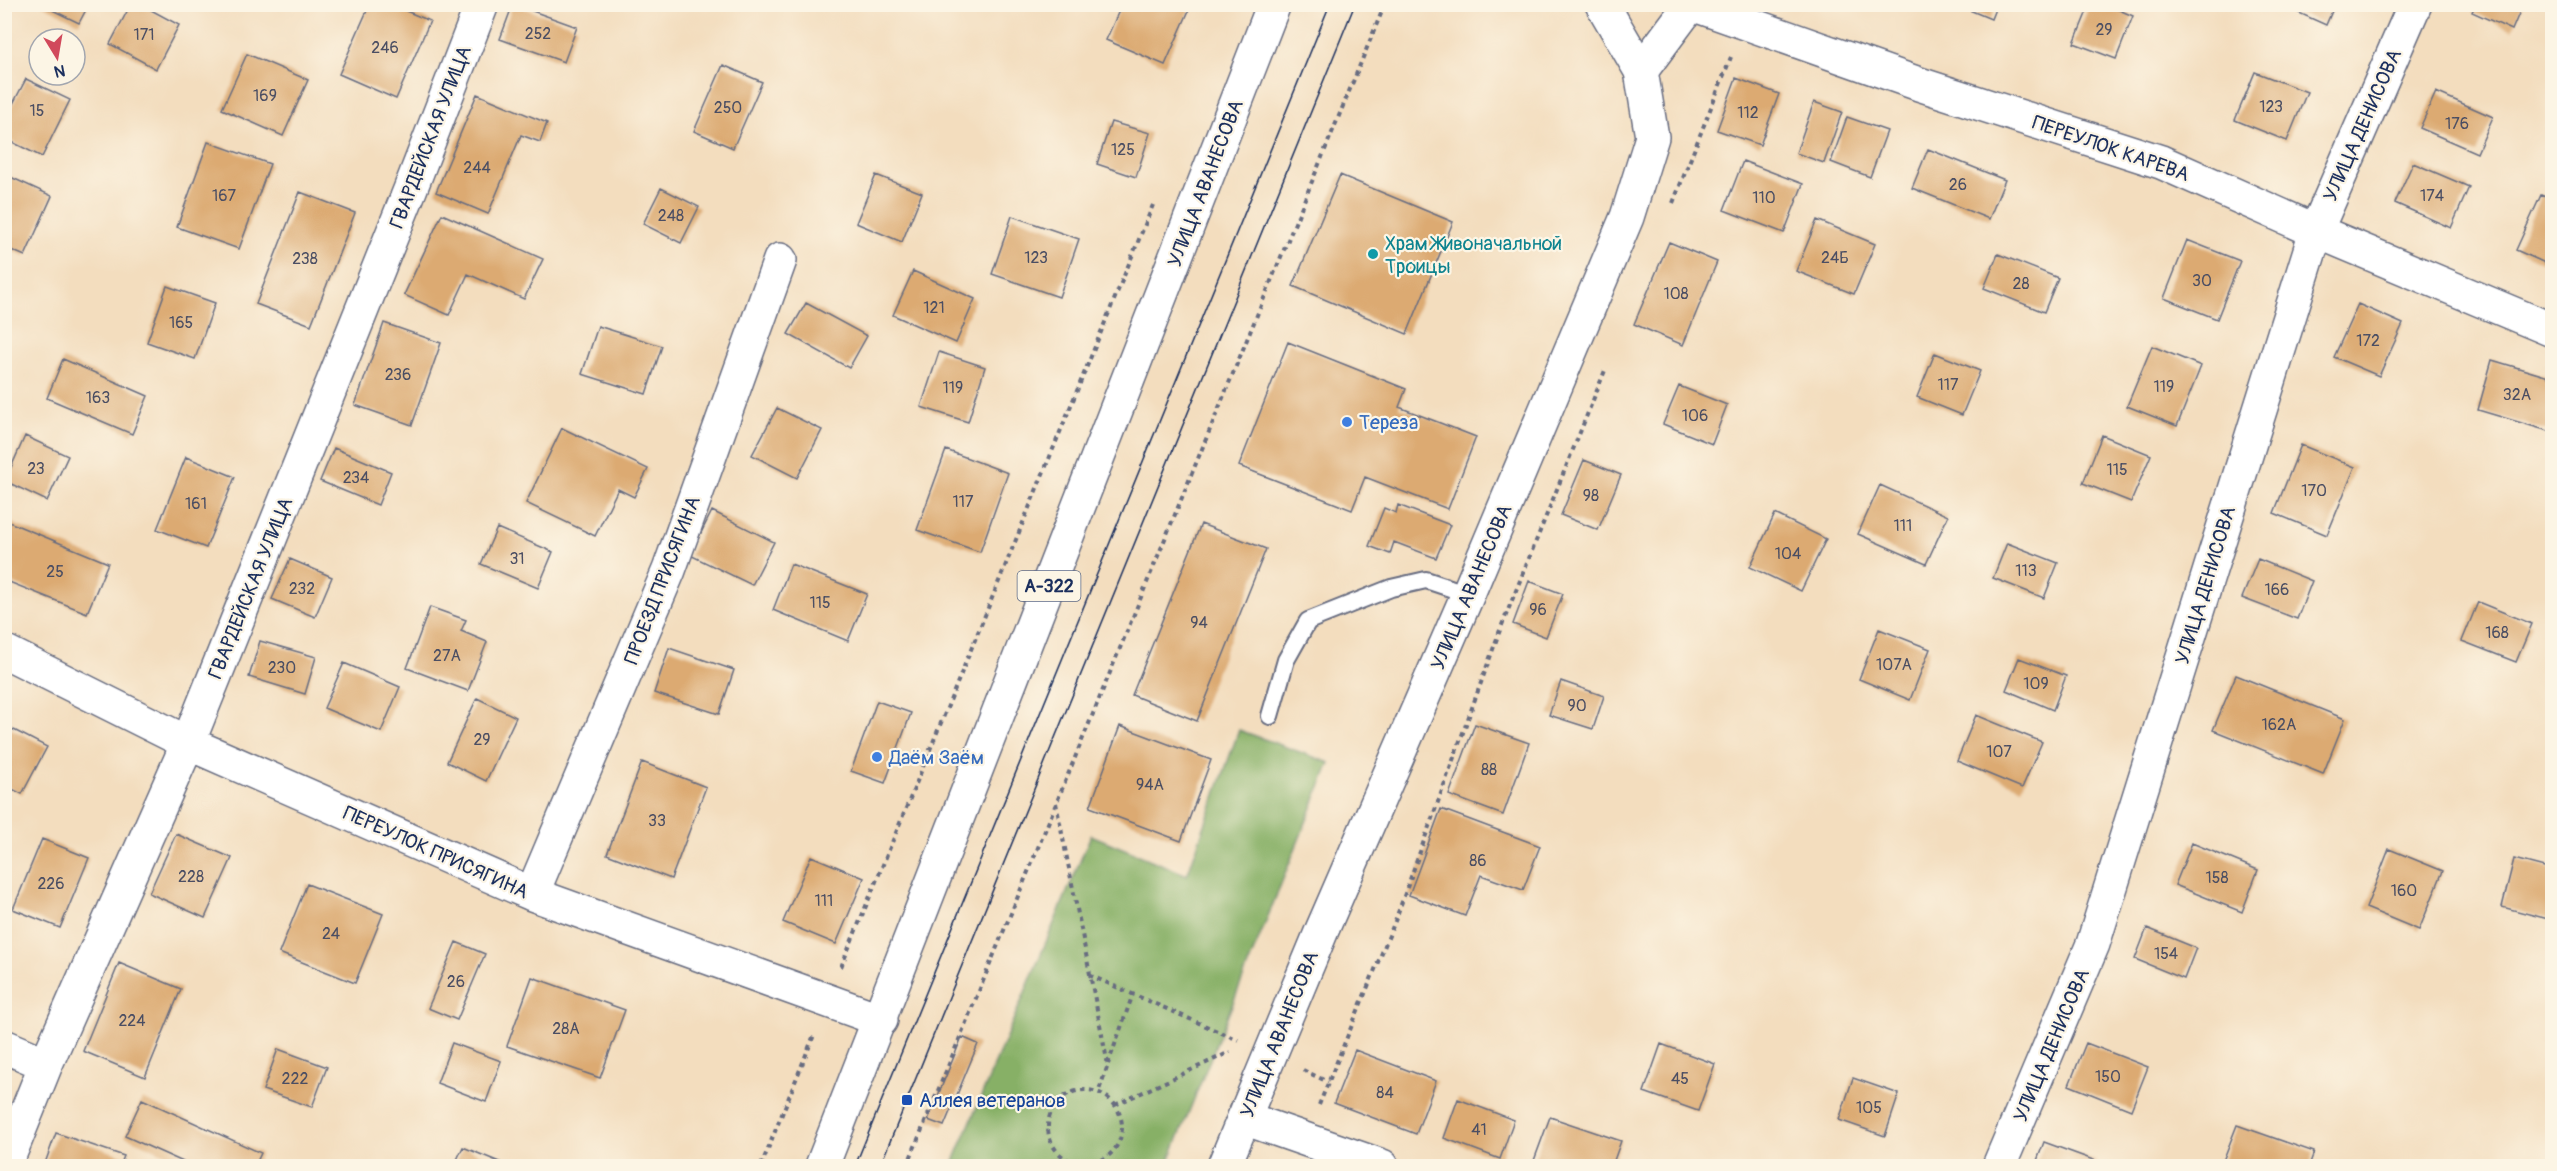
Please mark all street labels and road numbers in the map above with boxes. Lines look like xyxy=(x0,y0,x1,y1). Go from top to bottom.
street label: ГВАРДЕЙСКАЯ УЛИЦА xyxy=(384,42,477,232)
street label: УЛИЦА ДЕНИСОВА xyxy=(2318,45,2407,205)
street label: УЛИЦА АВАНЕСОВА xyxy=(1162,96,1249,270)
street label: ПЕРЕУЛОК КАРЕВА xyxy=(2029,110,2193,187)
street label: ПРОЕЗД ПРИСЯГИНА xyxy=(619,492,706,668)
street label: ГВАРДЕЙСКАЯ УЛИЦА xyxy=(203,493,298,683)
street label: УЛИЦА АВАНЕСОВА xyxy=(1425,501,1518,674)
street label: УЛИЦА ДЕНИСОВА xyxy=(2170,503,2241,667)
road number: А-322 xyxy=(1018,571,1080,601)
street label: ПЕРЕУЛОК ПРИСЯГИНА xyxy=(339,800,532,905)
street label: УЛИЦА АВАНЕСОВА xyxy=(1235,947,1324,1121)
street label: УЛИЦА ДЕНИСОВА xyxy=(2008,965,2095,1126)

